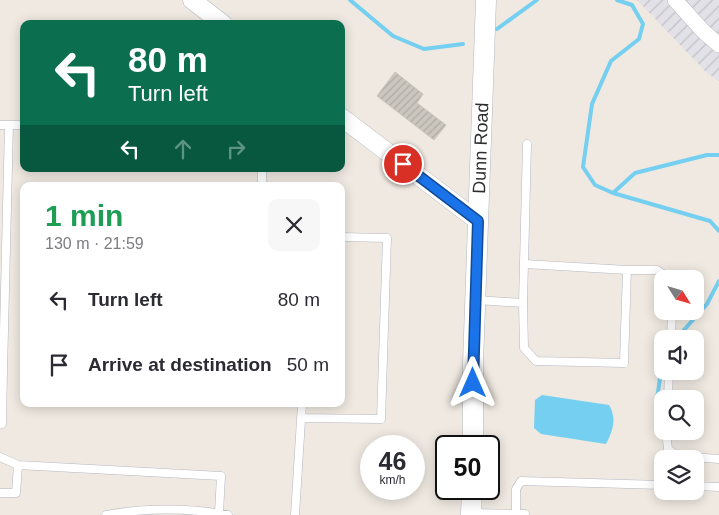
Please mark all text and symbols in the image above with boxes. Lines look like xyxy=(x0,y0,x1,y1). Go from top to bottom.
icon: left xyxy=(45,40,110,105)
text: 80 m xyxy=(128,40,208,79)
text: Turn left xyxy=(128,81,208,106)
street label: Dunn Road xyxy=(469,102,492,194)
icon: left xyxy=(116,135,144,163)
icon: ahead xyxy=(169,135,197,163)
icon: right xyxy=(222,135,250,163)
pin xyxy=(382,143,424,185)
icon: arrive xyxy=(389,150,417,178)
text: 1 min xyxy=(45,199,123,232)
button: close xyxy=(268,199,320,251)
text: 130 m · 21:59 xyxy=(45,235,144,252)
north arrow xyxy=(654,270,704,320)
map controls xyxy=(654,270,704,500)
icon: left xyxy=(45,286,73,314)
text: Turn left xyxy=(88,289,163,310)
text: 80 m xyxy=(278,289,320,310)
button: sound xyxy=(654,330,704,380)
icon: arrive xyxy=(45,351,73,379)
text: Arrive at destination xyxy=(88,354,272,375)
text: 50 m xyxy=(287,354,329,375)
position arrow xyxy=(446,356,498,408)
button: search xyxy=(654,390,704,440)
speed limit sign: 50 xyxy=(435,435,500,500)
text: 46 xyxy=(379,447,406,475)
button: layers xyxy=(654,450,704,500)
text: km/h xyxy=(379,473,406,487)

